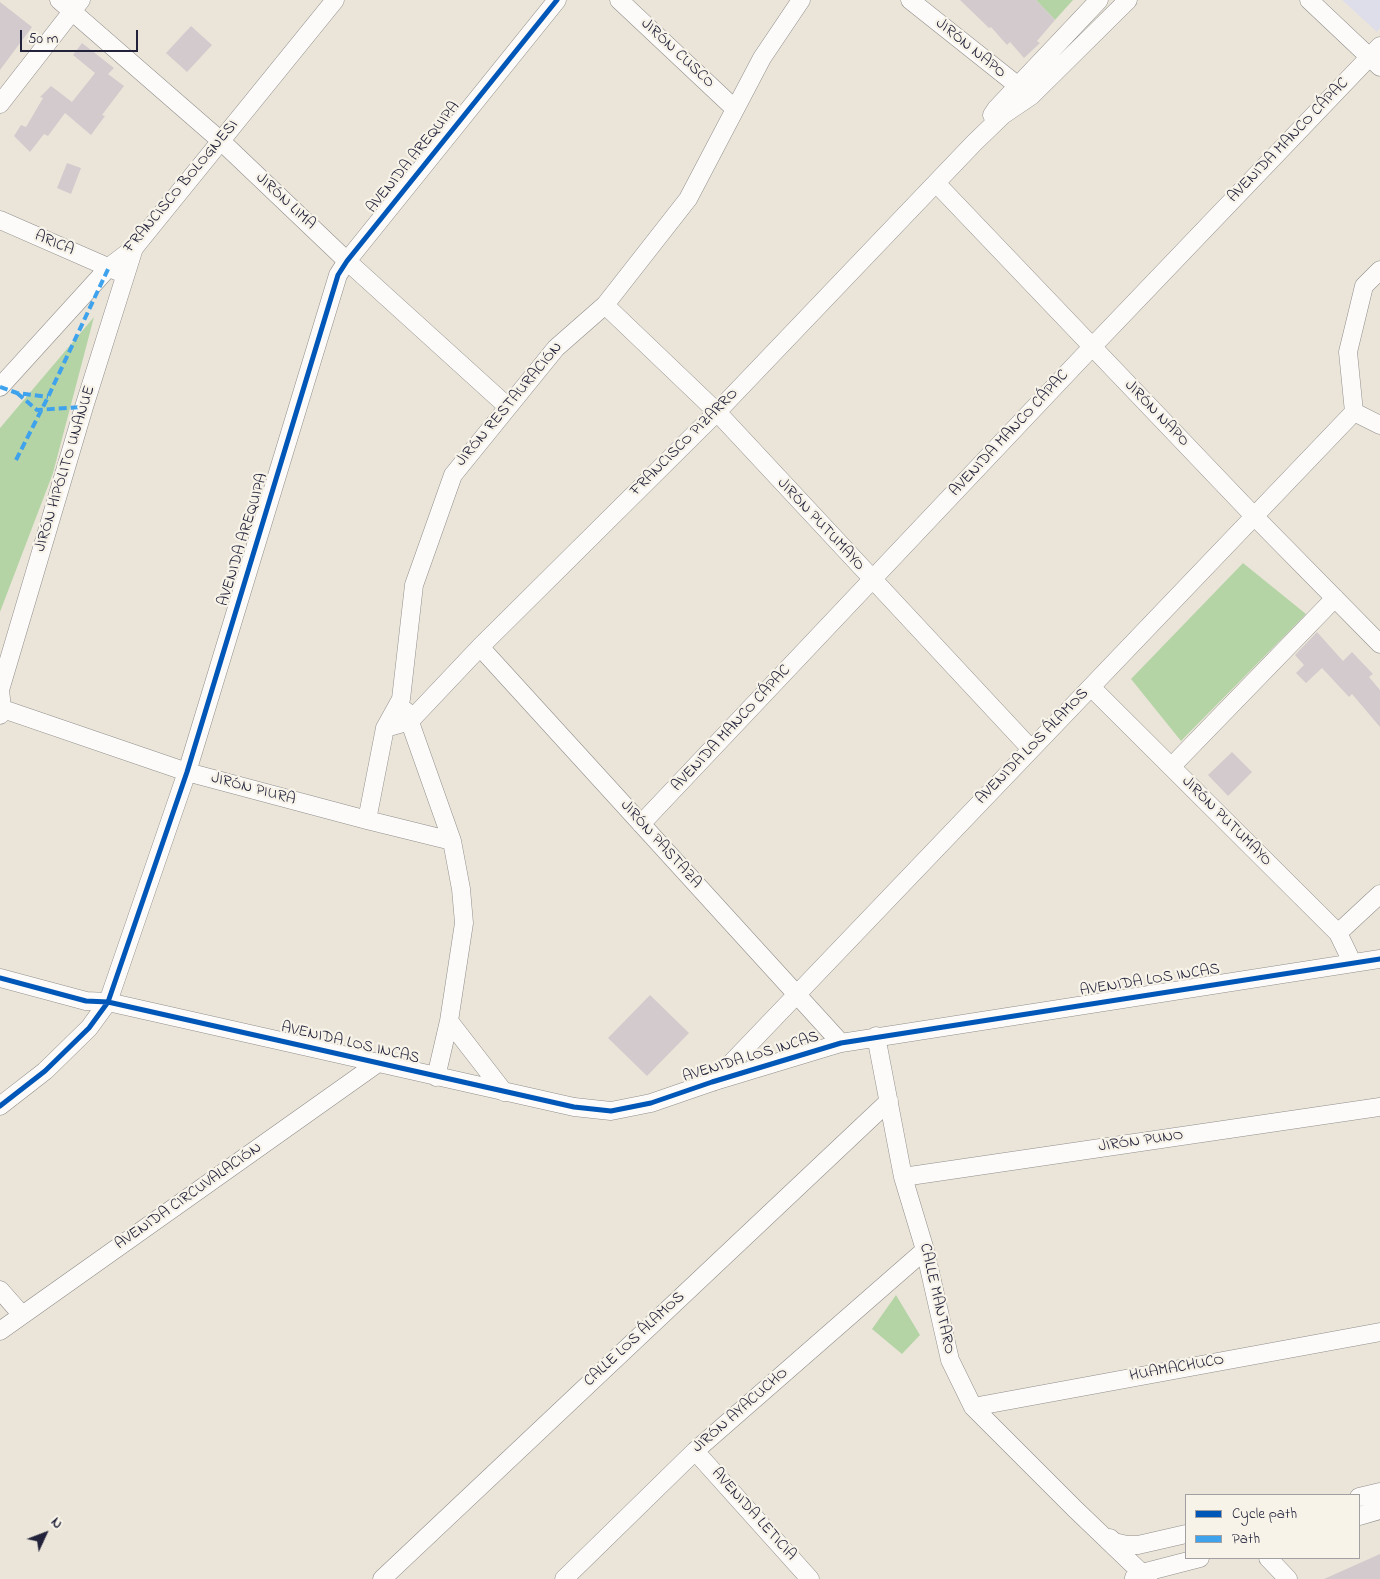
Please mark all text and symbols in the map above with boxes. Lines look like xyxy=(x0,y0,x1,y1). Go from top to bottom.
street label: JIRÓN CUSCO xyxy=(636,15,718,93)
street label: JIRÓN NAPO xyxy=(931,15,1009,83)
scale bar xyxy=(22,20,140,52)
text: 50 m xyxy=(28,28,58,50)
street label: AVENIDA MANCO CÁPAC xyxy=(1224,75,1354,207)
street label: AVENIDA AREQUIPA xyxy=(363,98,465,218)
street label: FRANCISCO BOLOGNESI xyxy=(121,117,243,257)
street label: JIRÓN LIMA xyxy=(251,169,319,235)
street label: ARICA xyxy=(31,227,77,261)
street label: JIRÓN RESTAURACIÓN xyxy=(452,339,568,471)
street label: AVENIDA MANCO CÁPAC xyxy=(946,367,1074,501)
street label: JIRÓN NAPO xyxy=(1119,377,1193,451)
street label: JIRÓN HIPÓLITO UNANUE xyxy=(32,384,100,554)
street label: FRANCISCO PIZARRO xyxy=(627,385,743,501)
street label: AVENIDA AREQUIPA xyxy=(215,471,273,609)
street label: JIRÓN PUTUMAYO xyxy=(772,475,868,575)
street label: AVENIDA MANCO CÁPAC xyxy=(668,662,796,796)
street label: AVENIDA LOS ÁLAMOS xyxy=(973,685,1093,809)
street label: JIRÓN PIURA xyxy=(209,769,297,811)
street label: JIRÓN PUTUMAYO xyxy=(1177,773,1275,871)
street label: JIRÓN PASTAZA xyxy=(615,797,705,893)
street label: AVENIDA LOS INCAS xyxy=(1079,960,1221,1002)
street label: AVENIDA LOS INCAS xyxy=(279,1019,421,1069)
street label: AVENIDA LOS INCAS xyxy=(681,1028,821,1088)
street label: JIRÓN PUNO xyxy=(1097,1127,1185,1157)
street label: AVENIDA CIRCUVALACIÓN xyxy=(112,1139,266,1255)
street label: CALLE MANTARO xyxy=(914,1242,958,1356)
street label: CALLE LOS ÁLAMOS xyxy=(581,1288,689,1392)
street label: HUAMACHUCO xyxy=(1128,1351,1226,1387)
street label: JIRÓN AYACUCHO xyxy=(689,1364,793,1458)
street label: AVENIDA LETICIA xyxy=(706,1465,800,1565)
legend xyxy=(1185,1494,1360,1559)
text: Cycle path xyxy=(1232,1503,1297,1525)
north arrow xyxy=(20,1509,70,1559)
text: N xyxy=(45,1513,67,1534)
text: Path xyxy=(1232,1528,1260,1550)

